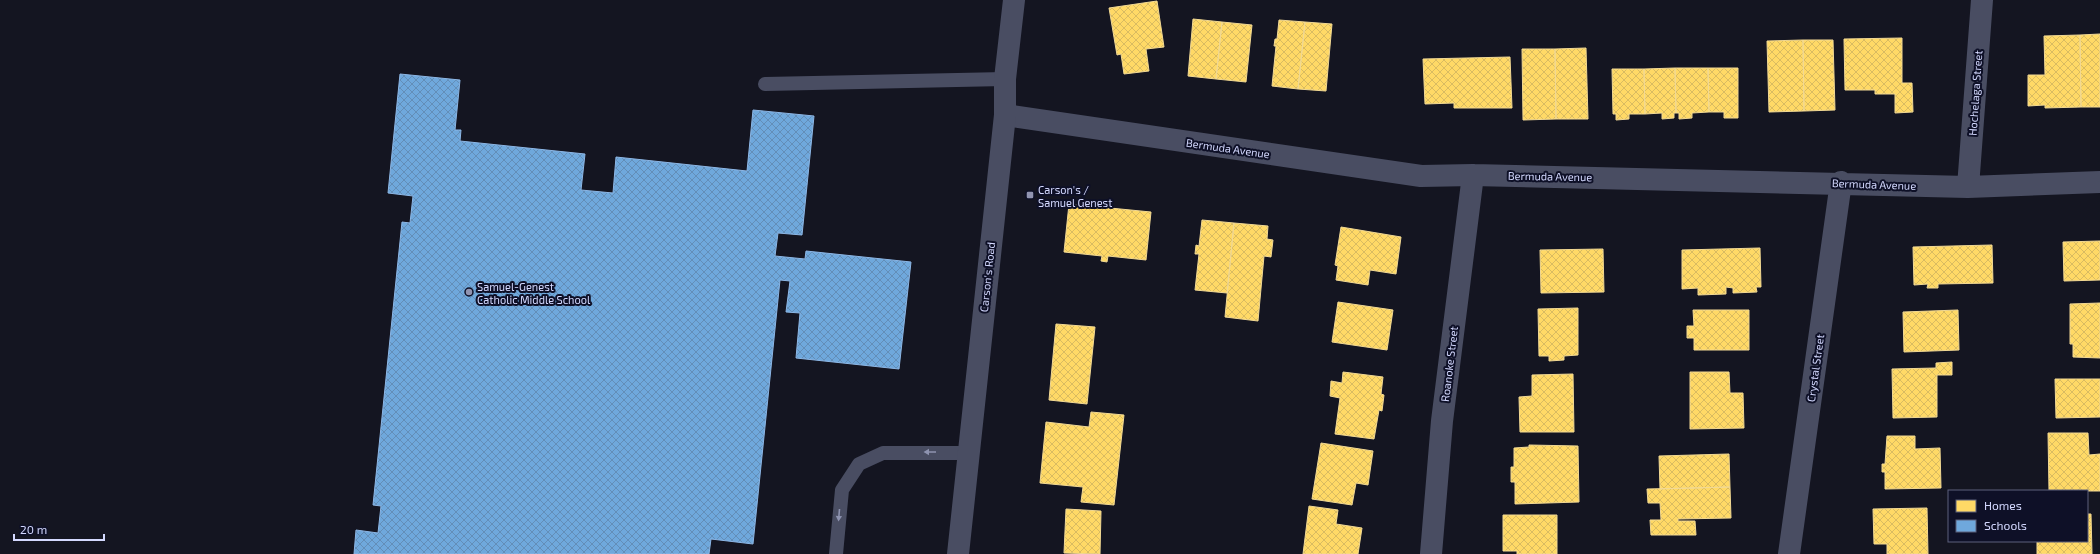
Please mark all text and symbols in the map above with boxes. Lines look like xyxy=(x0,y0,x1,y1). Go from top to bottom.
street label: Hochelaga Street xyxy=(1966,50,1984,136)
street label: Bermuda Avenue xyxy=(1185,136,1271,160)
street label: Bermuda Avenue xyxy=(1508,169,1592,183)
street label: Bermuda Avenue xyxy=(1832,176,1917,192)
place label: Carson's / Samuel Genest xyxy=(1038,183,1112,209)
marker: Carson's / Samuel Genest xyxy=(1025,190,1035,200)
street label: Carson's Road xyxy=(977,241,997,313)
place label: Samuel-Genest Catholic Middle School xyxy=(477,280,591,306)
marker: Samuel-Genest Catholic Middle School xyxy=(464,287,474,297)
street label: Roanoke Street xyxy=(1438,325,1460,403)
street label: Crystal Street xyxy=(1804,333,1826,403)
one-way arrow xyxy=(923,449,936,455)
legend xyxy=(1948,490,2088,542)
text: Homes xyxy=(1984,498,2022,512)
one-way arrow xyxy=(836,509,843,521)
scale bar xyxy=(14,516,104,542)
text: Schools xyxy=(1984,518,2027,532)
text: 20 m xyxy=(20,522,47,536)

